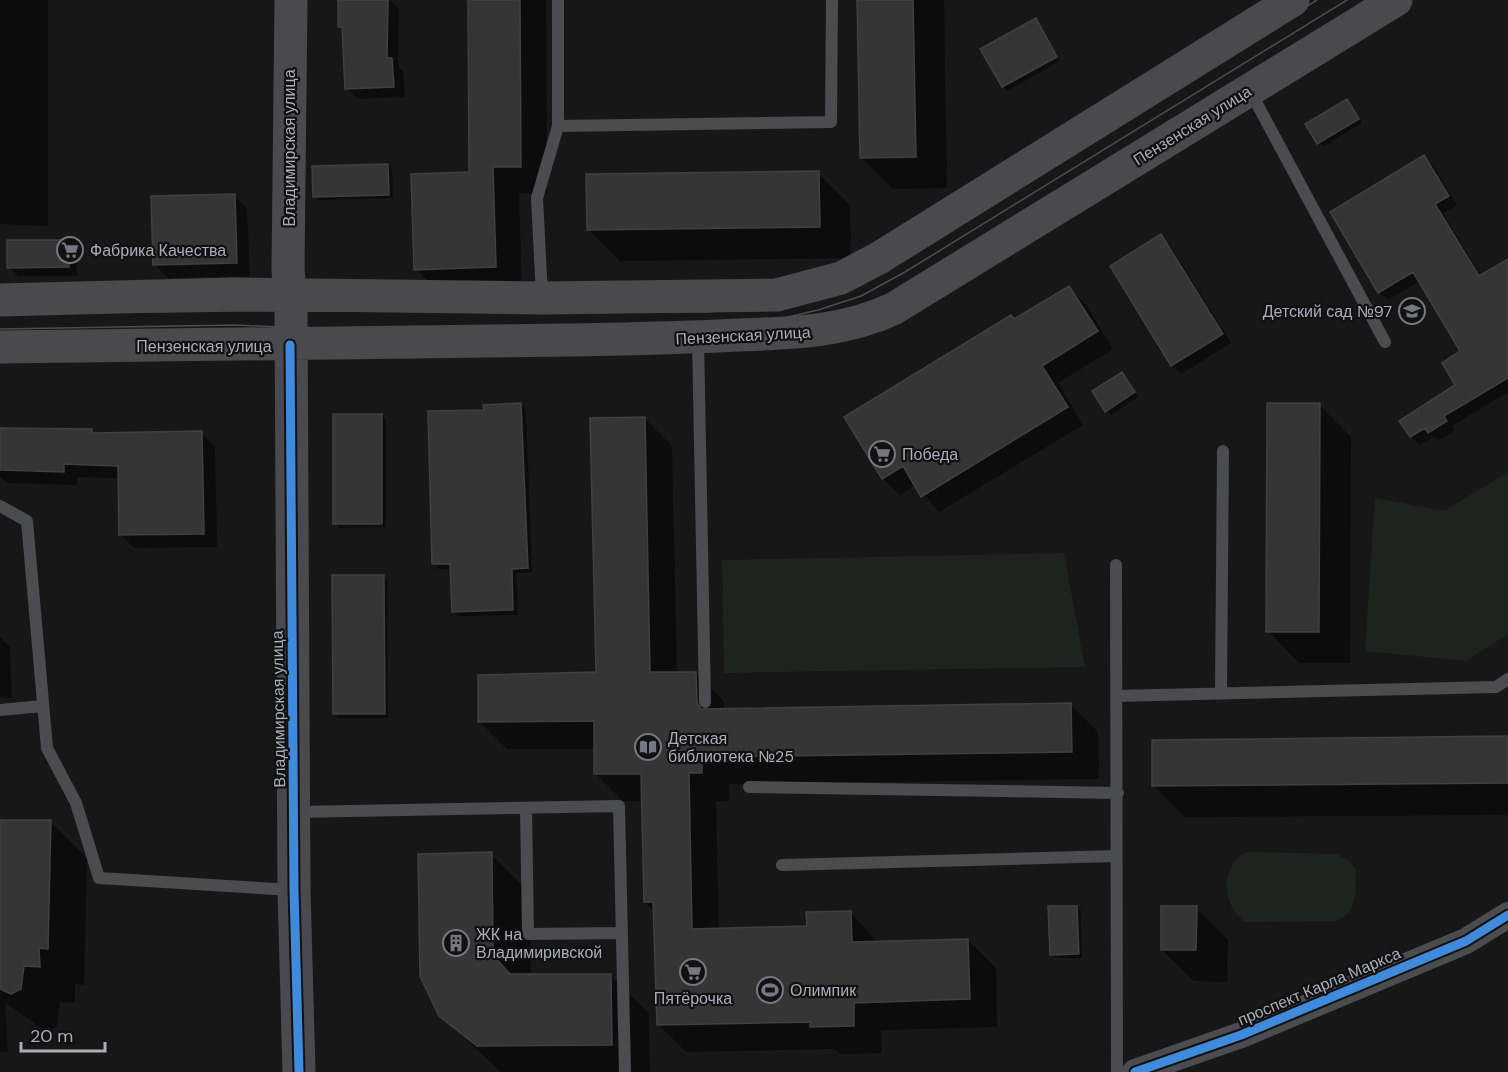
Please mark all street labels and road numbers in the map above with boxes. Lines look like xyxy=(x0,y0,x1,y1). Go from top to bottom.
street label: Владимирская улица xyxy=(279,69,300,227)
street label: Пензенская улица xyxy=(1129,81,1255,170)
street label: Пензенская улица xyxy=(675,321,811,350)
street label: Пензенская улица xyxy=(136,336,272,357)
street label: Владимирская улица xyxy=(267,630,290,788)
street label: проспект Карла Маркса xyxy=(1234,943,1404,1030)

